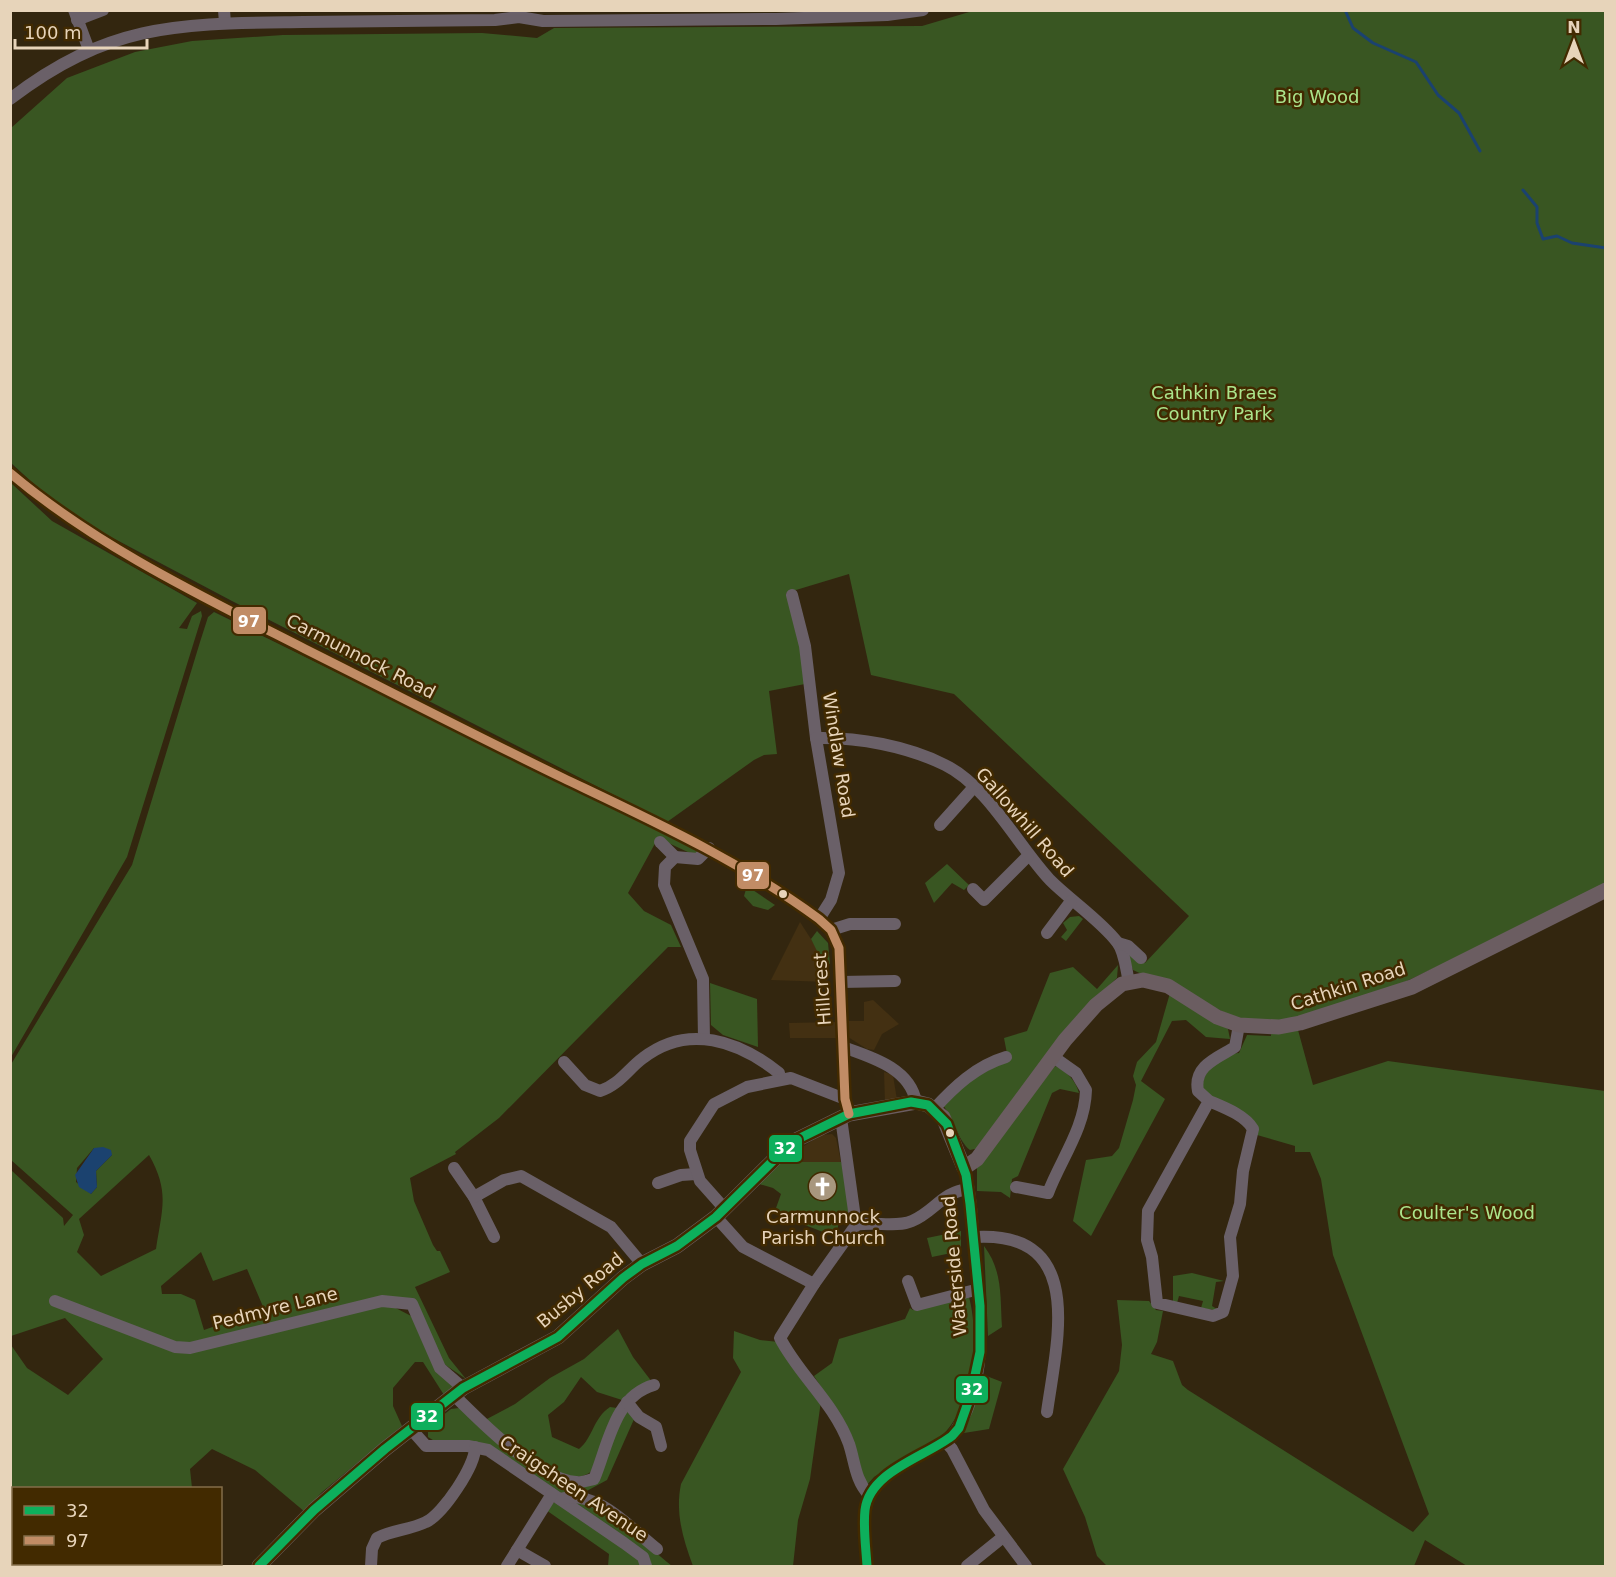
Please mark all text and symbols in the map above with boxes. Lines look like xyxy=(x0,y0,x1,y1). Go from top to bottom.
scale bar xyxy=(15,12,147,50)
north arrow xyxy=(1544,12,1604,72)
text: N xyxy=(1567,18,1581,37)
text: 100 m xyxy=(24,22,82,43)
park label: Big Wood xyxy=(1275,86,1359,107)
park label: Cathkin Braes Country Park xyxy=(1151,382,1277,424)
line badge: 97 xyxy=(232,606,267,635)
street label: Carmunnock Road xyxy=(283,609,439,703)
text: 97 xyxy=(238,612,260,631)
street label: Windlaw Road xyxy=(819,691,859,819)
street label: Gallowhill Road xyxy=(972,763,1078,881)
line badge: 97 xyxy=(736,861,770,890)
text: 97 xyxy=(742,866,764,885)
unlabelled marker xyxy=(777,888,789,900)
street label: Hillcrest xyxy=(809,952,835,1026)
street label: Cathkin Road xyxy=(1288,958,1408,1014)
unlabelled marker xyxy=(944,1127,956,1139)
line badge: 32 xyxy=(768,1134,803,1163)
text: 32 xyxy=(774,1139,796,1158)
church icon: Carmunnock Parish Church xyxy=(807,1171,839,1203)
street label: Waterside Road xyxy=(937,1195,971,1337)
park label: Coulter's Wood xyxy=(1399,1202,1535,1223)
place label: Carmunnock Parish Church xyxy=(761,1206,885,1248)
street label: Busby Road xyxy=(533,1248,627,1332)
street label: Pedmyre Lane xyxy=(210,1282,340,1334)
line badge: 32 xyxy=(955,1375,989,1404)
text: 32 xyxy=(961,1380,983,1399)
line badge: 32 xyxy=(410,1402,444,1431)
text: 32 xyxy=(416,1407,438,1426)
street label: Craigsheen Avenue xyxy=(496,1431,652,1545)
legend xyxy=(12,1487,222,1565)
text: 32 xyxy=(66,1500,89,1521)
text: 97 xyxy=(66,1530,89,1551)

